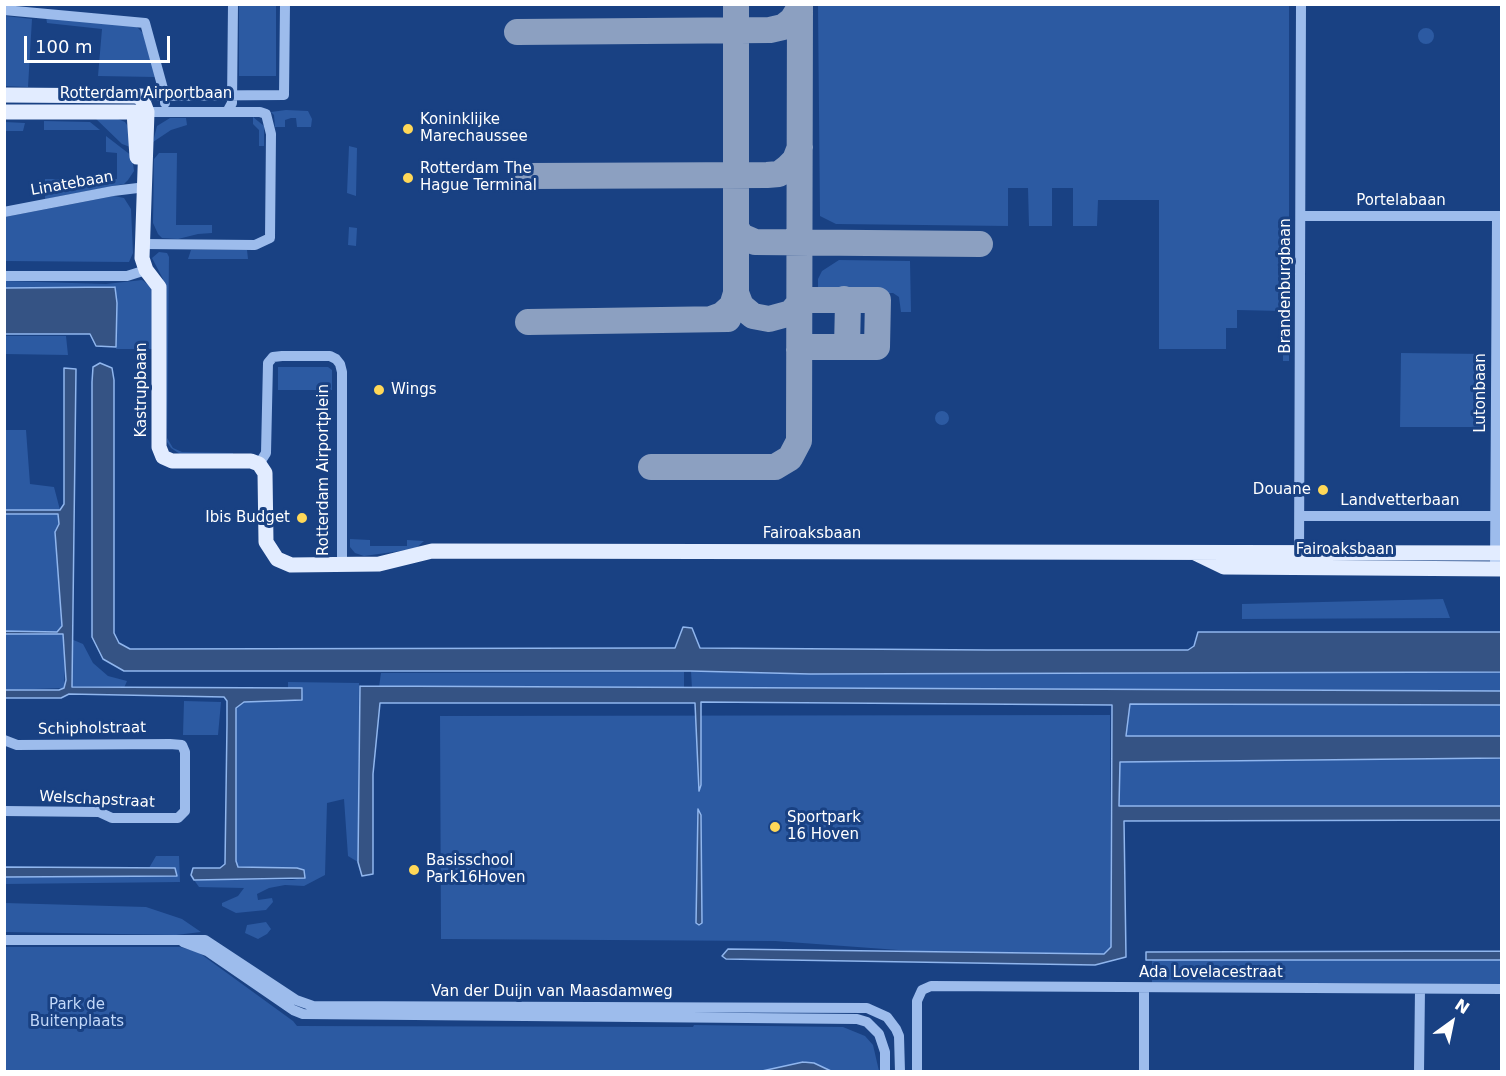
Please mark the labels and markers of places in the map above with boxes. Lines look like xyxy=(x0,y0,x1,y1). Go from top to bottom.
place label: Koninklijke Marechaussee xyxy=(420,111,528,146)
marker: Koninklijke Marechaussee xyxy=(401,122,415,136)
place label: Rotterdam The Hague Terminal xyxy=(420,160,537,195)
marker: Rotterdam The Hague Terminal xyxy=(401,171,415,185)
place label: Wings xyxy=(391,381,437,399)
marker: Wings xyxy=(372,383,386,397)
place label: Douane xyxy=(1253,481,1311,499)
marker: Douane xyxy=(1316,483,1330,497)
place label: Ibis Budget xyxy=(205,509,290,527)
marker: Ibis Budget xyxy=(295,511,309,525)
place label: Sportpark 16 Hoven xyxy=(787,809,861,844)
marker: Sportpark 16 Hoven xyxy=(768,820,782,834)
place label: Basisschool Park16Hoven xyxy=(426,852,526,887)
marker: Basisschool Park16Hoven xyxy=(407,863,421,877)

